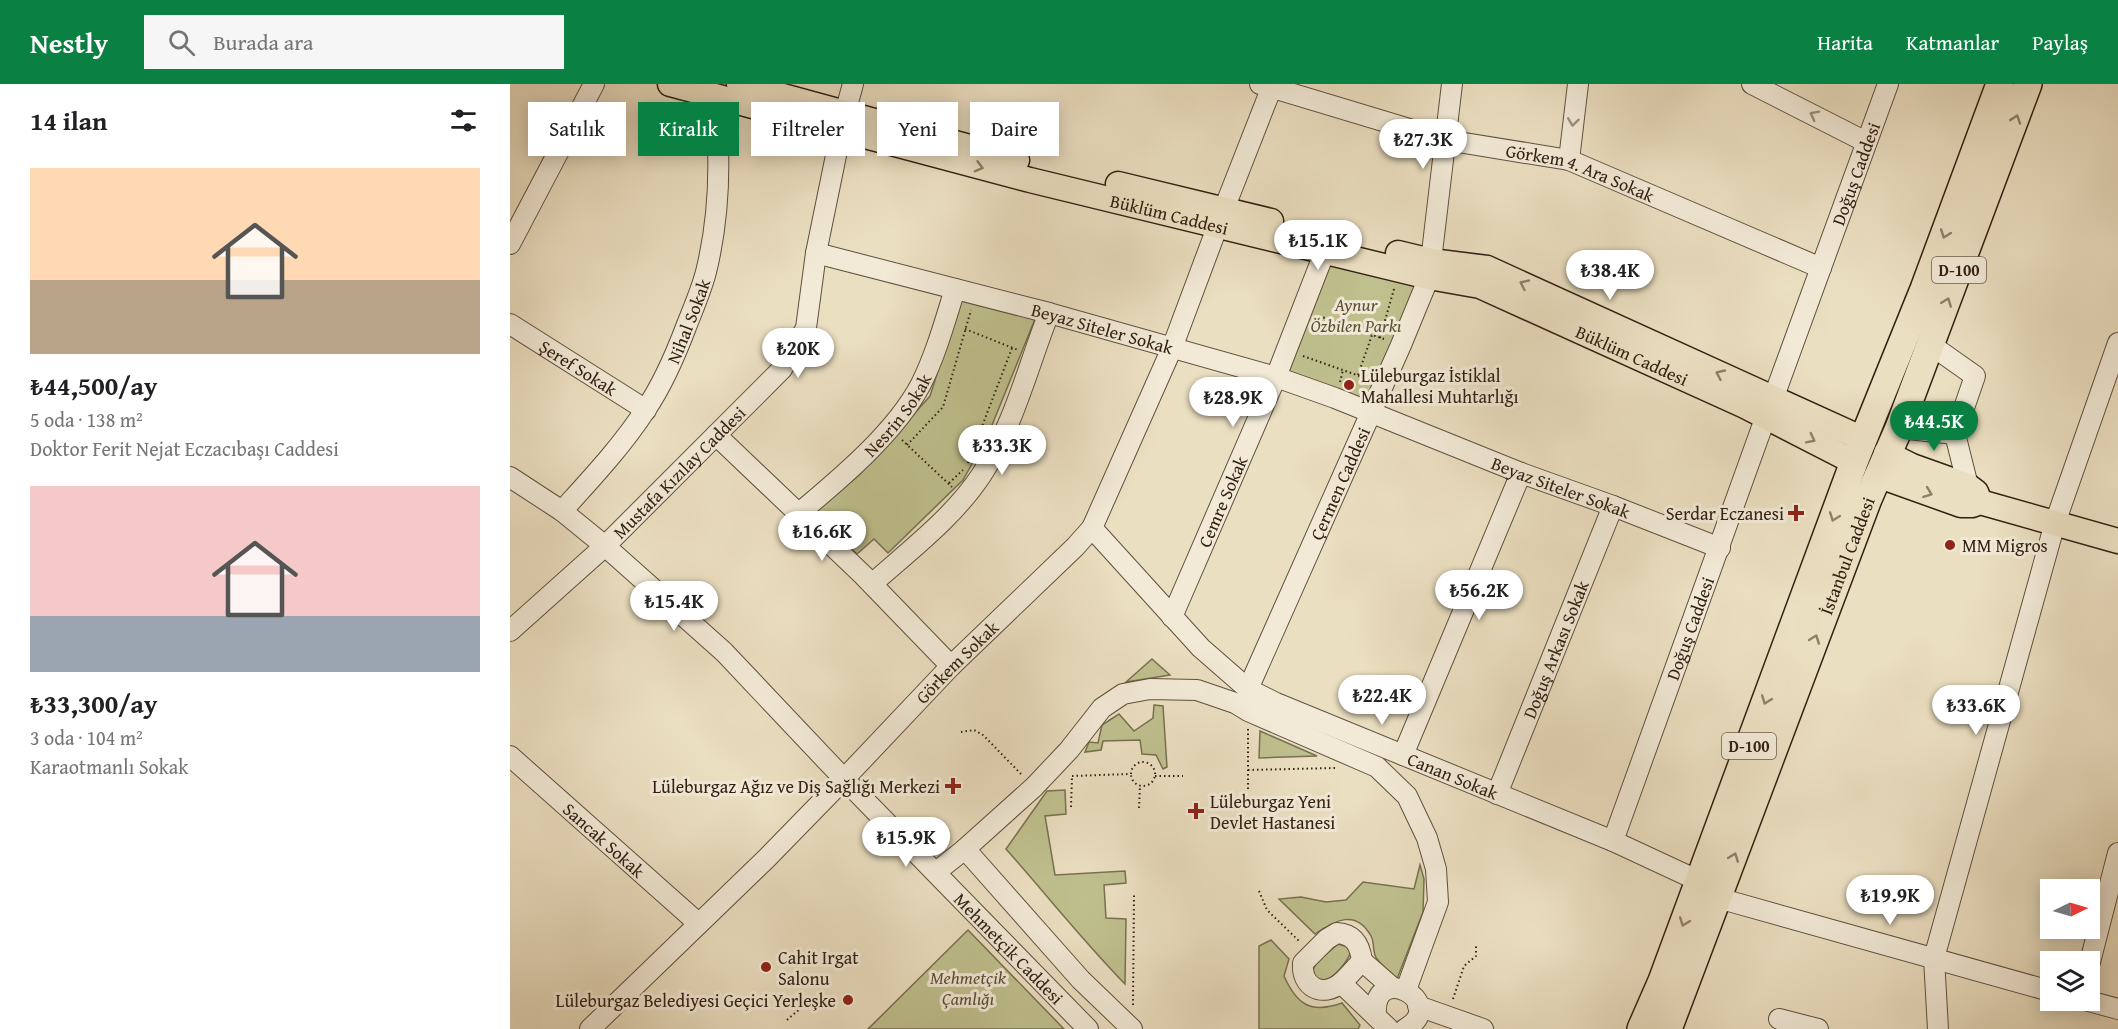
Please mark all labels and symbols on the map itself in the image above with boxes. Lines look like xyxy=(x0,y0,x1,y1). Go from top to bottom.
one-way arrow xyxy=(1809,111,1820,123)
one-way arrow xyxy=(2009,114,2021,125)
one-way arrow xyxy=(1568,117,1580,126)
street label: Doğuş Caddesi xyxy=(1824,118,1887,229)
pin: ₺27.3K xyxy=(1374,119,1472,170)
street label: Görkem 4. Ara Sokak xyxy=(1504,136,1660,209)
one-way arrow xyxy=(973,160,984,172)
street label: Büklüm Caddesi xyxy=(1107,186,1231,241)
pin: ₺15.1K xyxy=(1269,220,1367,271)
one-way arrow xyxy=(1939,228,1952,239)
pin: ₺38.4K xyxy=(1561,250,1659,301)
road number: D-100 xyxy=(1932,257,1986,283)
street label: Nihal Sokak xyxy=(659,274,717,368)
one-way arrow xyxy=(1519,280,1530,292)
park label: Aynur Özbilen Parkı xyxy=(1311,291,1402,339)
street label: Beyaz Siteler Sokak xyxy=(1029,296,1177,361)
one-way arrow xyxy=(1940,297,1952,308)
street label: Büklüm Caddesi xyxy=(1572,318,1693,392)
pin: ₺20K xyxy=(762,328,834,379)
street label: Şeref Sokak xyxy=(534,333,623,403)
place label: Lüleburgaz İstiklal Mahallesi Muhtarlığı xyxy=(1361,362,1519,410)
street label: Nesrin Sokak xyxy=(857,368,938,463)
one-way arrow xyxy=(1715,370,1726,382)
pin: ₺28.9K xyxy=(1184,377,1282,428)
marker: Lüleburgaz İstiklal Mahallesi Muhtarlığı xyxy=(1342,378,1356,392)
street label: Mustafa Kızılay Caddesi xyxy=(606,400,751,545)
pin: ₺44.5K xyxy=(1885,401,1983,452)
street label: Çermen Caddesi xyxy=(1302,423,1376,544)
pin: ₺33.3K xyxy=(953,425,1051,476)
one-way arrow xyxy=(1804,432,1815,443)
street label: Beyaz Siteler Sokak xyxy=(1488,449,1635,525)
street label: Cemre Sokak xyxy=(1190,451,1254,551)
one-way arrow xyxy=(1922,486,1933,498)
street label: İstanbul Caddesi xyxy=(1812,493,1881,618)
place label: Serdar Eczanesi xyxy=(1666,500,1784,527)
marker: Serdar Eczanesi xyxy=(1789,506,1803,520)
pin: ₺16.6K xyxy=(773,511,871,562)
one-way arrow xyxy=(1829,511,1841,522)
place label: MM Migros xyxy=(1962,532,2048,559)
marker: MM Migros xyxy=(1943,538,1957,552)
pin: ₺56.2K xyxy=(1430,570,1528,621)
street label: Doğuş Caddesi xyxy=(1659,573,1721,684)
street label: Doğuş Arkası Sokak xyxy=(1515,575,1596,722)
pin: ₺15.4K xyxy=(625,581,723,632)
street label: Görkem Sokak xyxy=(909,613,1005,709)
one-way arrow xyxy=(1808,635,1820,646)
pin: ₺22.4K xyxy=(1333,675,1431,726)
pin: ₺33.6K xyxy=(1927,685,2025,736)
one-way arrow xyxy=(1761,694,1774,705)
road number: D-100 xyxy=(1722,733,1776,759)
street label: Canan Sokak xyxy=(1404,745,1503,806)
place label: Lüleburgaz Ağız ve Diş Sağlığı Merkezi xyxy=(652,773,940,800)
marker: Lüleburgaz Ağız ve Diş Sağlığı Merkezi xyxy=(944,777,962,795)
place label: Lüleburgaz Yeni Devlet Hastanesi xyxy=(1210,788,1335,836)
street label: Sancak Sokak xyxy=(557,796,652,884)
marker: Lüleburgaz Yeni Devlet Hastanesi xyxy=(1187,802,1205,820)
pin: ₺15.9K xyxy=(857,817,955,868)
one-way arrow xyxy=(1727,852,1739,863)
pin: ₺19.9K xyxy=(1841,875,1939,926)
north arrow xyxy=(2040,879,2100,939)
street label: Mehmetçik Caddesi xyxy=(948,886,1070,1010)
one-way arrow xyxy=(1679,916,1691,927)
place label: Cahit Irgat Salonu xyxy=(778,944,859,992)
marker: Cahit Irgat Salonu xyxy=(759,960,773,974)
park label: Mehmetçik Çamlığı xyxy=(930,964,1007,1012)
place label: Lüleburgaz Belediyesi Geçici Yerleşke xyxy=(556,987,836,1014)
marker: Lüleburgaz Belediyesi Geçici Yerleşke xyxy=(841,993,855,1007)

